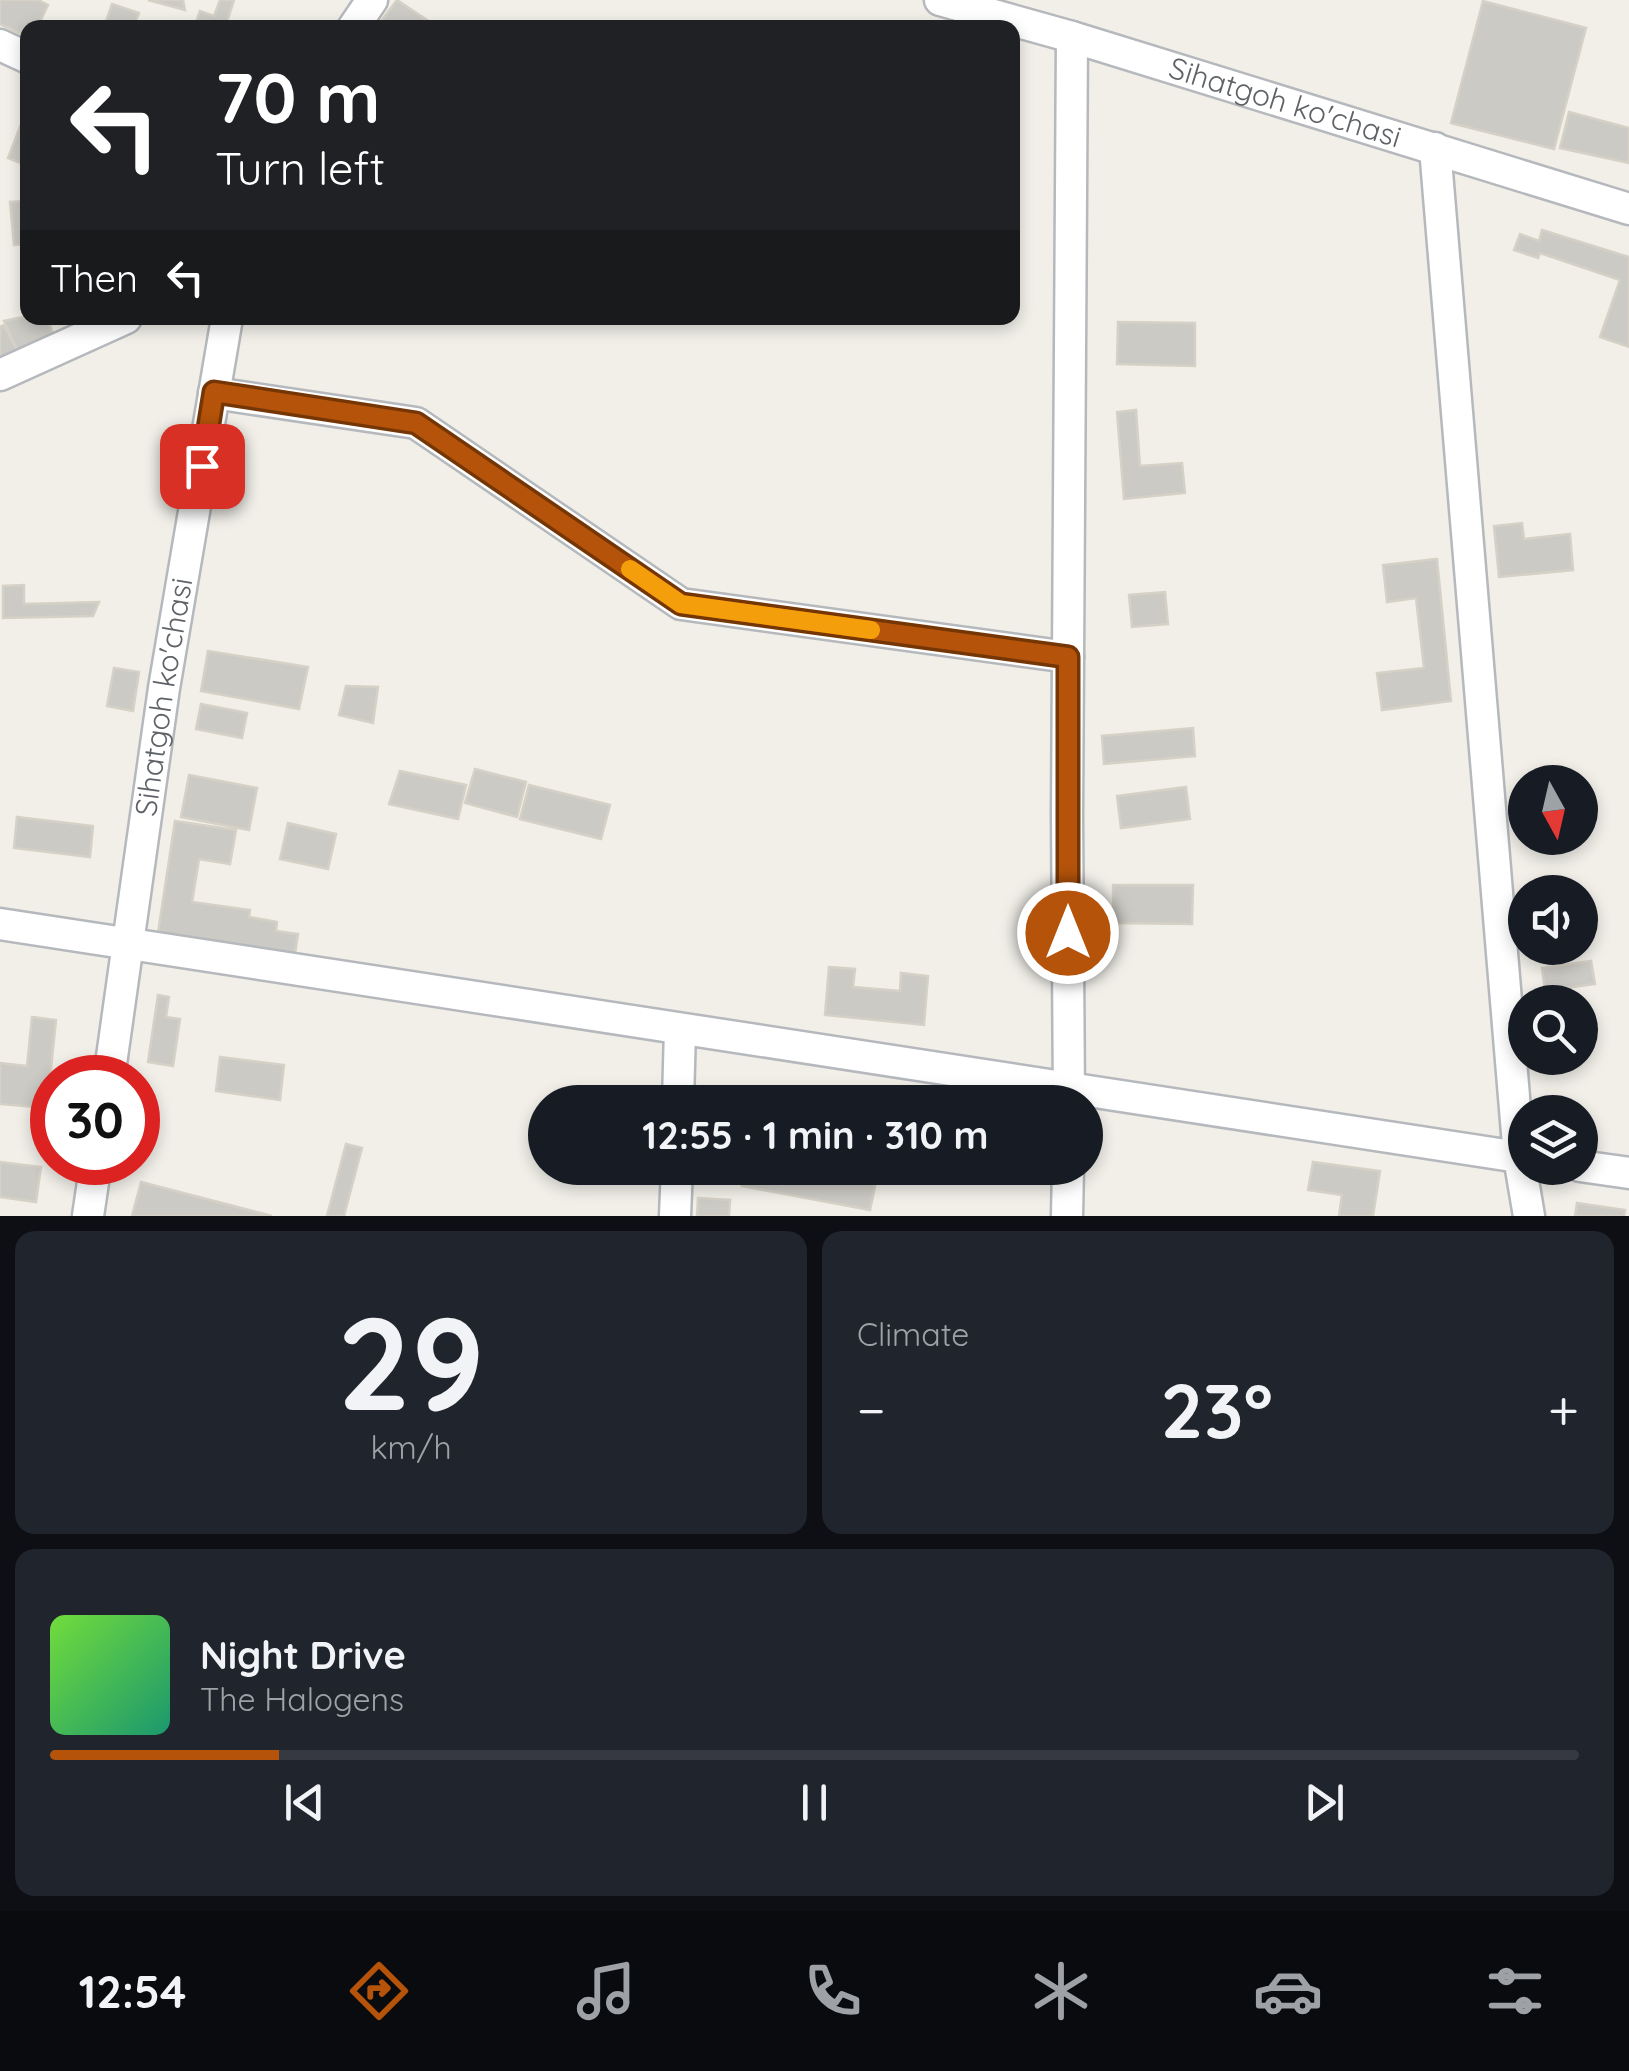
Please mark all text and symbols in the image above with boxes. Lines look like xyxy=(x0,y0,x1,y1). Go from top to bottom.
street label: Sihatgoh ko'chasi xyxy=(1165,48,1406,155)
text: 70 m xyxy=(215,53,381,141)
icon: left xyxy=(50,60,180,190)
text: Turn left xyxy=(215,140,385,196)
icon: left xyxy=(158,250,213,305)
text: Then xyxy=(50,254,138,302)
pin xyxy=(160,424,245,509)
icon: arrive xyxy=(175,439,230,494)
street label: Sihatgoh ko'chasi xyxy=(126,575,200,818)
north arrow xyxy=(1508,765,1598,855)
map controls xyxy=(1508,765,1598,1185)
button: sound xyxy=(1508,875,1598,965)
position arrow xyxy=(1016,881,1120,985)
button: search xyxy=(1508,985,1598,1075)
speed limit sign: 30 xyxy=(30,1055,160,1185)
button: layers xyxy=(1508,1095,1598,1185)
text: 12:55 · 1 min · 310 m xyxy=(642,1111,989,1159)
text: 29 xyxy=(337,1280,485,1443)
text: Climate xyxy=(857,1314,969,1354)
text: 23° xyxy=(1161,1363,1273,1457)
text: − xyxy=(857,1375,886,1444)
text: + xyxy=(1548,1375,1579,1444)
text: km/h xyxy=(370,1427,452,1467)
text: Night Drive xyxy=(200,1631,406,1679)
text: The Halogens xyxy=(200,1679,404,1719)
icon: previous xyxy=(277,1775,332,1830)
icon: pause xyxy=(787,1775,842,1830)
icon: next xyxy=(1297,1775,1352,1830)
icon: directions xyxy=(344,1956,414,2026)
icon: music xyxy=(571,1956,641,2026)
icon: phone xyxy=(798,1956,868,2026)
icon: climate xyxy=(1026,1956,1096,2026)
icon: car xyxy=(1253,1956,1323,2026)
icon: filters xyxy=(1480,1956,1550,2026)
text: 12:54 xyxy=(79,1963,186,2019)

